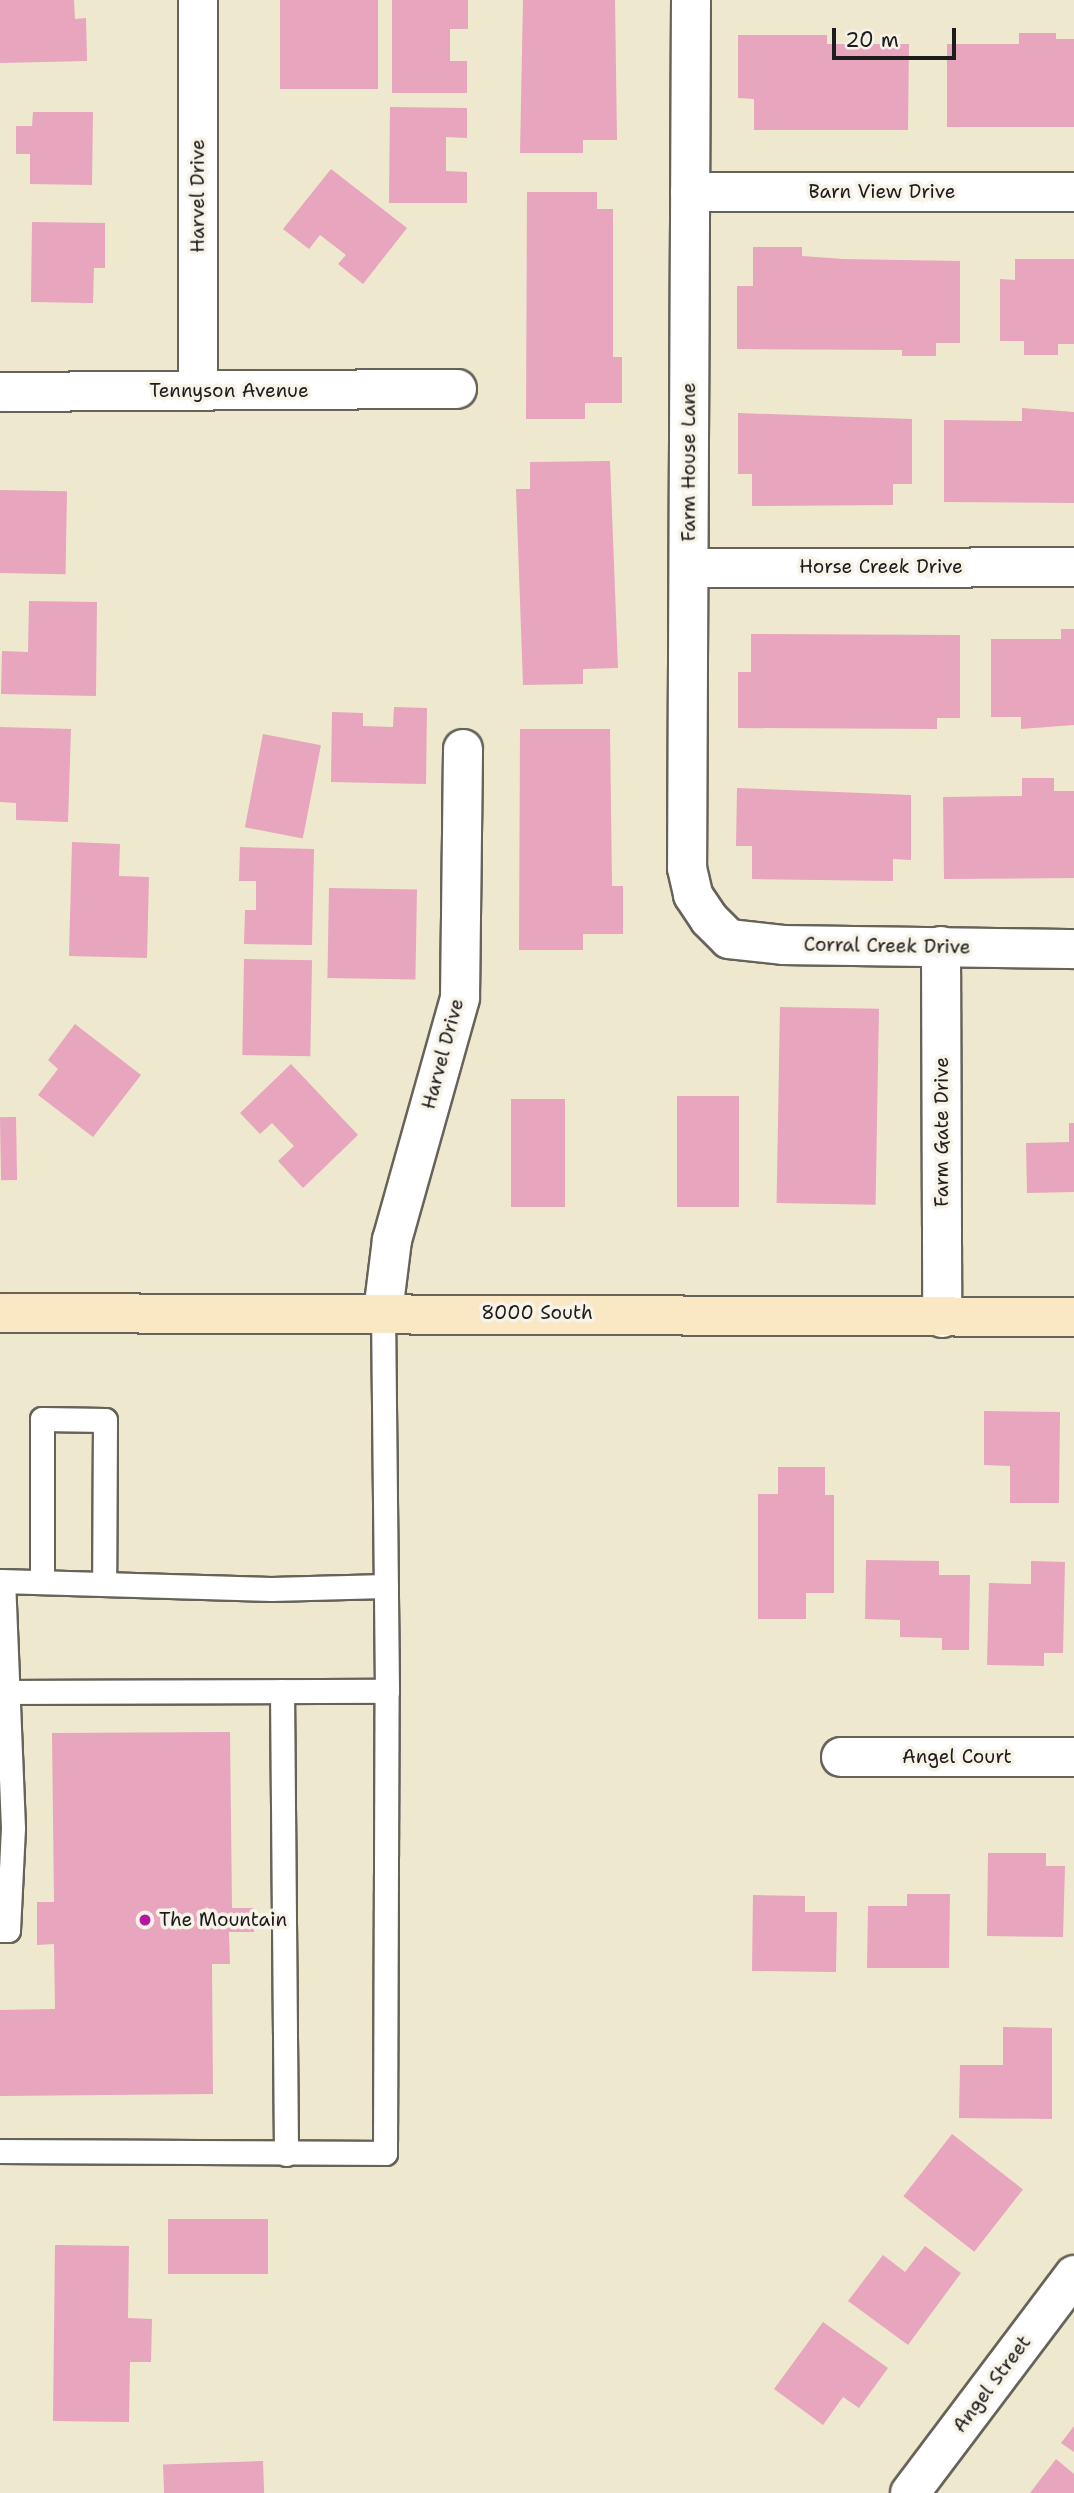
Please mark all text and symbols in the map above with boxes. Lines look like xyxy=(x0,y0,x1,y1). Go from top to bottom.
scale bar xyxy=(836,14,960,58)
text: 20 m xyxy=(845,26,899,54)
street label: Harvel Drive xyxy=(187,139,209,253)
street label: Barn View Drive xyxy=(809,181,955,203)
street label: Tennyson Avenue xyxy=(149,380,309,402)
street label: Farm House Lane xyxy=(678,382,700,542)
street label: Horse Creek Drive xyxy=(799,556,963,578)
street label: Corral Creek Drive xyxy=(803,933,971,959)
street label: Harvel Drive xyxy=(417,996,469,1112)
street label: Farm Gate Drive xyxy=(931,1057,953,1207)
street label: 8000 South xyxy=(481,1302,593,1324)
street label: Angel Court xyxy=(902,1746,1012,1768)
place label: The Mountain xyxy=(159,1909,287,1931)
marker: The Mountain xyxy=(137,1912,153,1928)
street label: Angel Street xyxy=(948,2331,1036,2437)

